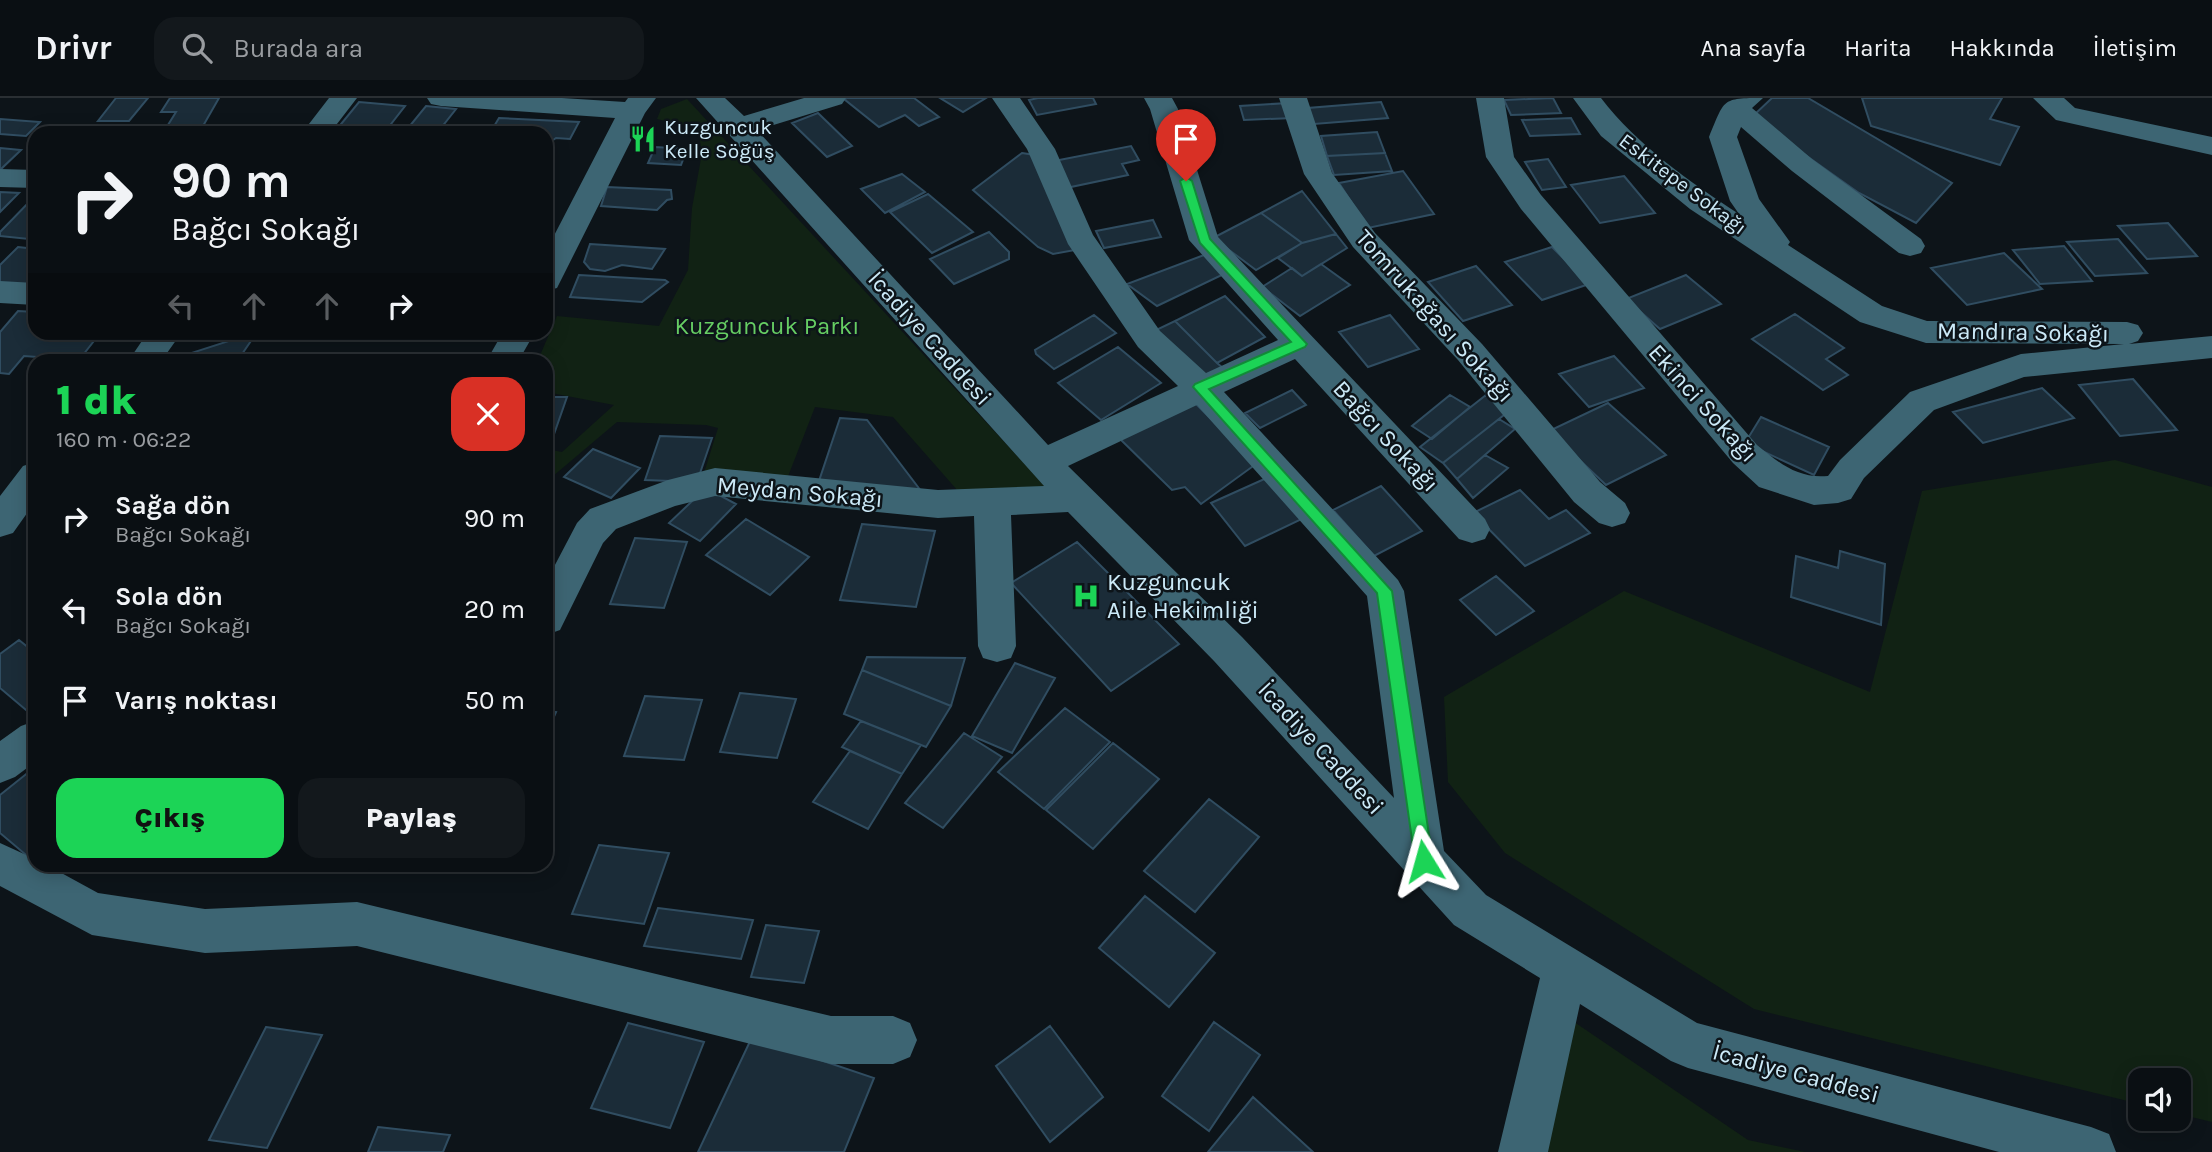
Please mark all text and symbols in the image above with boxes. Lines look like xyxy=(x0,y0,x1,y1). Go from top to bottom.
search box xyxy=(154,17,644,80)
text: Drivr xyxy=(35,29,112,67)
icon: search xyxy=(178,29,216,67)
text: Burada ara xyxy=(234,33,363,64)
text: Ana sayfa xyxy=(1701,34,1806,62)
text: Harita xyxy=(1844,34,1911,62)
text: Hakkında xyxy=(1949,34,2055,62)
text: İletişim xyxy=(2093,34,2177,62)
pin xyxy=(1156,109,1216,181)
place label: Kuzguncuk Kelle Söğüş xyxy=(664,115,775,163)
icon: arrive xyxy=(1167,120,1205,158)
restaurant icon: Kuzguncuk Kelle Söğüş xyxy=(628,124,658,154)
street label: Eskitepe Sokağı xyxy=(1615,128,1751,240)
text: 90 m xyxy=(171,152,291,209)
icon: right xyxy=(56,154,147,245)
text: Bağcı Sokağı xyxy=(171,211,360,248)
street label: Tomrukağası Sokağı xyxy=(1350,224,1520,408)
street label: İcadiye Caddesi xyxy=(862,265,998,411)
icon: left xyxy=(162,287,200,325)
icon: ahead xyxy=(235,287,273,325)
icon: ahead xyxy=(308,287,346,325)
icon: right xyxy=(381,287,419,325)
park label: Kuzguncuk Parkı xyxy=(674,312,860,340)
street label: Mandıra Sokağı xyxy=(1937,317,2109,347)
street label: Ekinci Sokağı xyxy=(1643,338,1763,468)
text: 1 dk xyxy=(56,375,136,425)
street label: Bağcı Sokağı xyxy=(1327,375,1445,497)
button: close xyxy=(451,377,525,451)
text: 160 m · 06:22 xyxy=(56,426,191,453)
street label: Meydan Sokağı xyxy=(716,471,884,513)
text: Sağa dön xyxy=(115,490,231,521)
icon: right xyxy=(56,500,94,538)
text: 90 m xyxy=(464,503,525,534)
text: Bağcı Sokağı xyxy=(115,521,251,548)
place label: Kuzguncuk Aile Hekimliği xyxy=(1107,568,1259,624)
text: Sola dön xyxy=(115,581,223,612)
hospital icon: Kuzguncuk Aile Hekimliği xyxy=(1071,581,1101,611)
icon: left xyxy=(56,591,94,629)
text: 20 m xyxy=(464,594,525,625)
text: Bağcı Sokağı xyxy=(115,612,251,639)
street label: İcadiye Caddesi xyxy=(1252,676,1390,820)
icon: arrive xyxy=(56,682,94,720)
text: Varış noktası xyxy=(115,685,278,716)
text: 50 m xyxy=(464,685,525,716)
button: Çıkış xyxy=(56,778,284,858)
button: Paylaş xyxy=(298,778,525,858)
position arrow xyxy=(1387,824,1461,898)
street label: İcadiye Caddesi xyxy=(1710,1037,1882,1109)
map controls xyxy=(2128,1068,2191,1131)
button: sound xyxy=(2128,1068,2191,1131)

